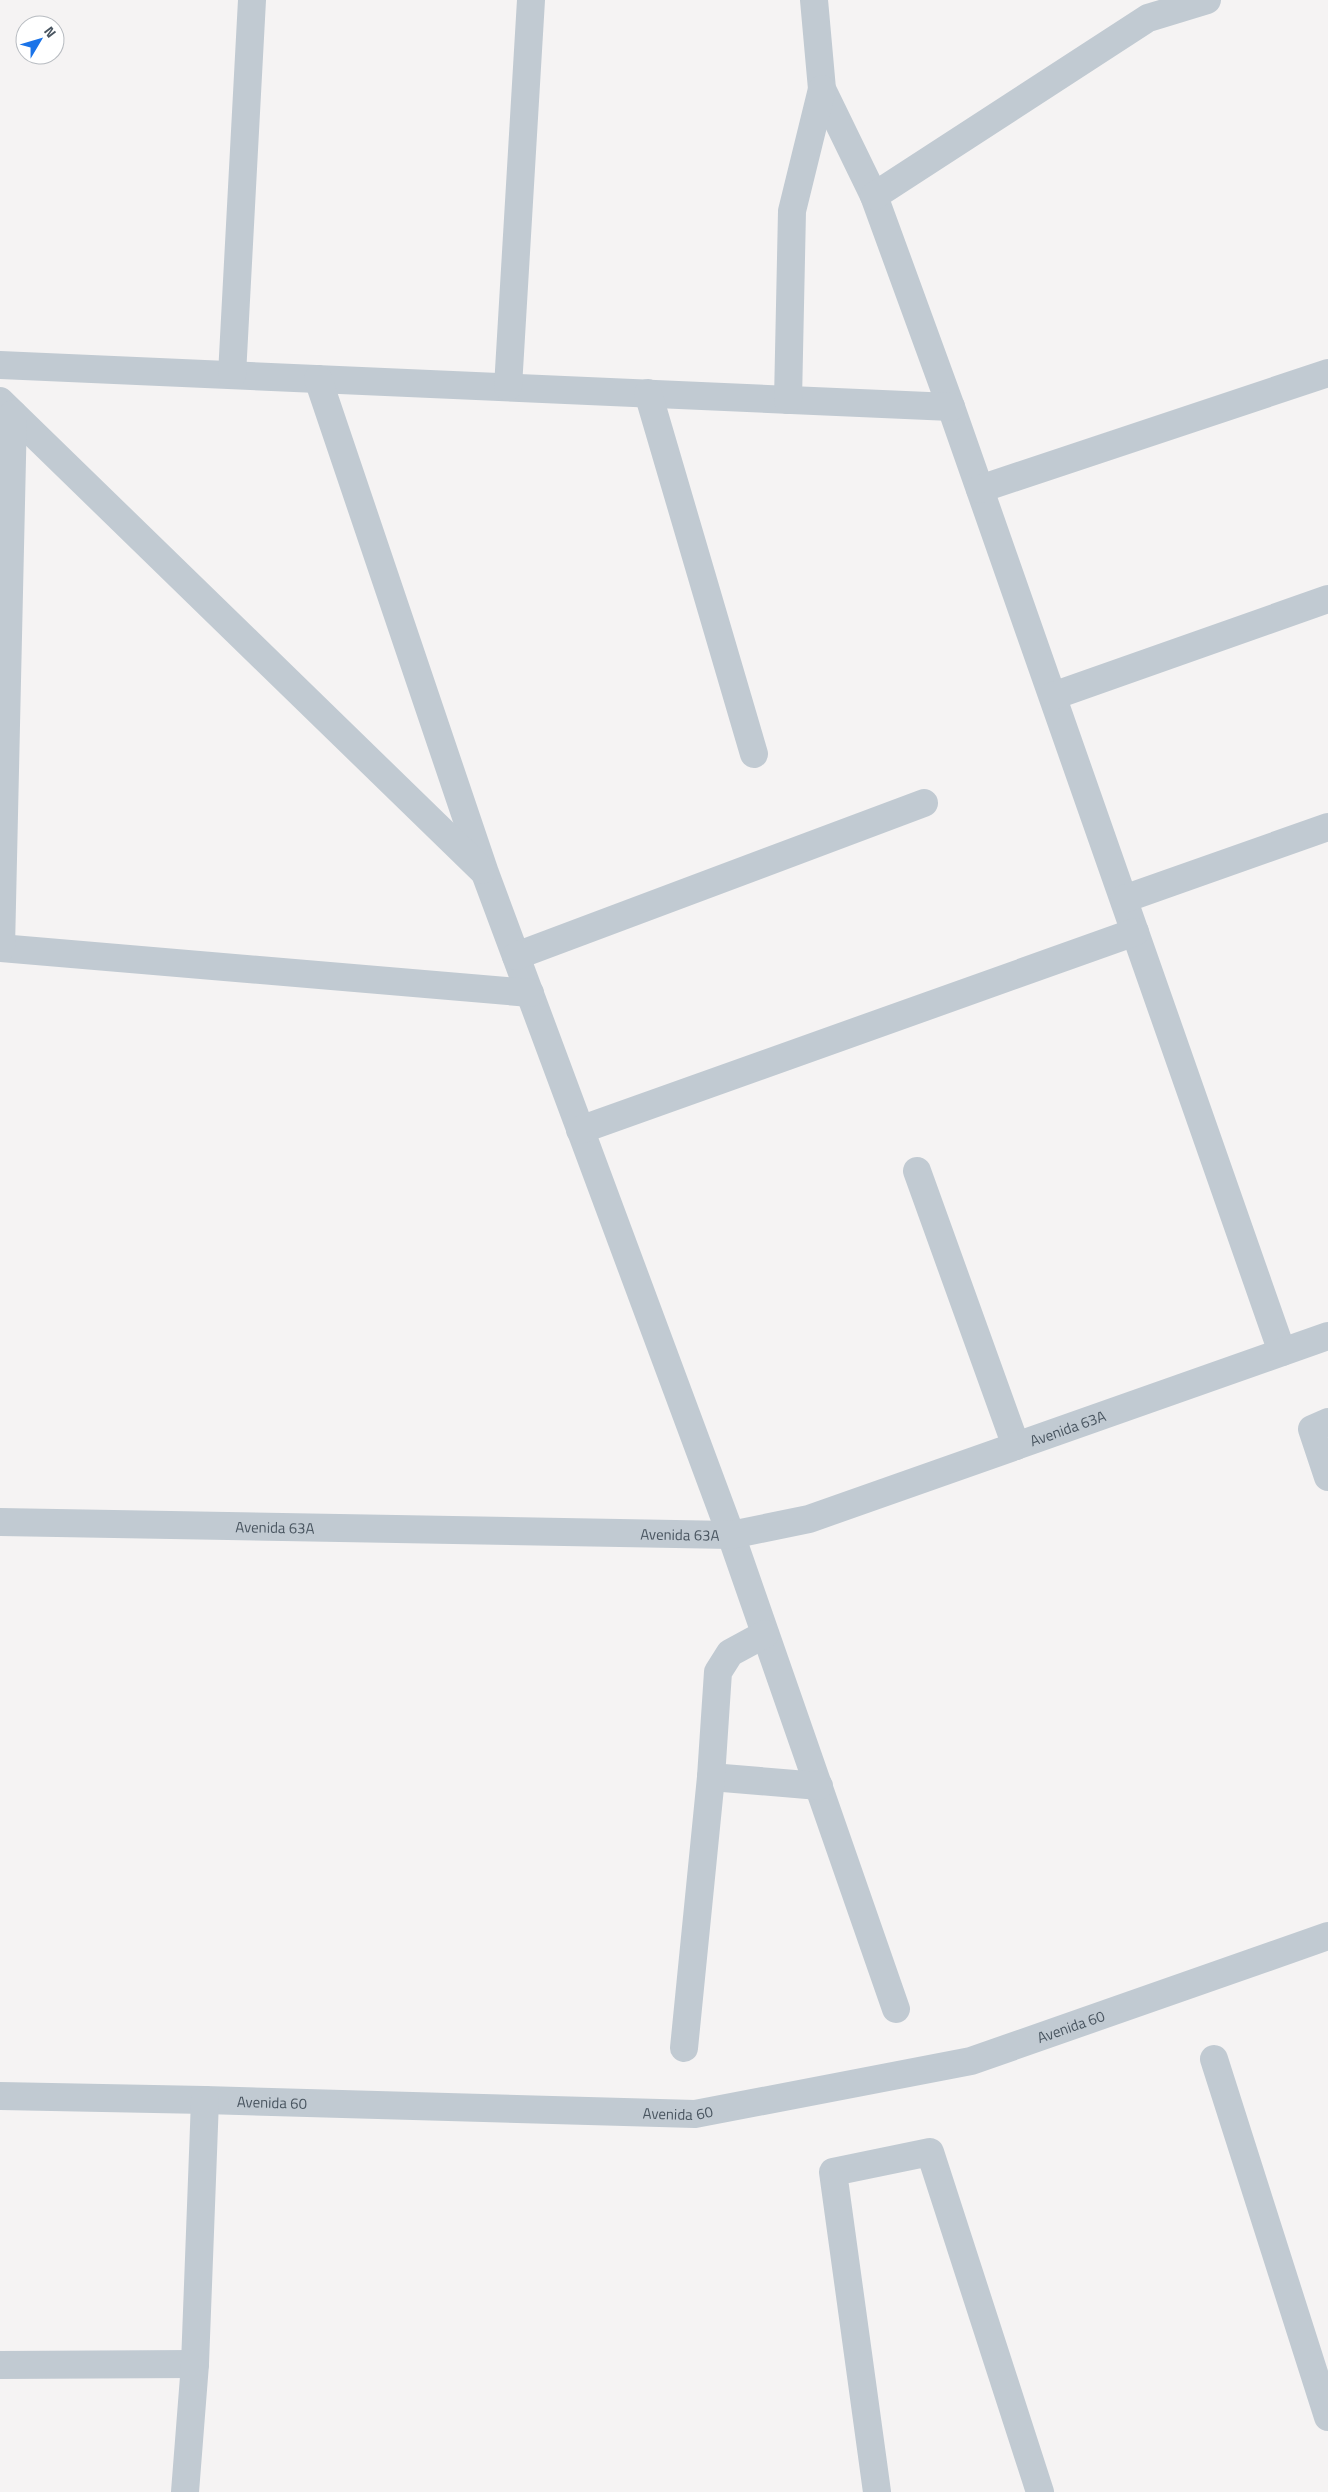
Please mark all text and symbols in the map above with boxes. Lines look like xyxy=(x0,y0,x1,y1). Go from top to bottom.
north arrow xyxy=(15,15,65,65)
text: N xyxy=(39,21,62,42)
street label: Avenida 63A xyxy=(1026,1404,1109,1452)
street label: Avenida 63A xyxy=(235,1515,315,1539)
street label: Avenida 63A xyxy=(640,1522,720,1546)
street label: Avenida 60 xyxy=(1034,2004,1108,2049)
street label: Avenida 60 xyxy=(236,2089,307,2114)
street label: Avenida 60 xyxy=(642,2099,715,2126)

